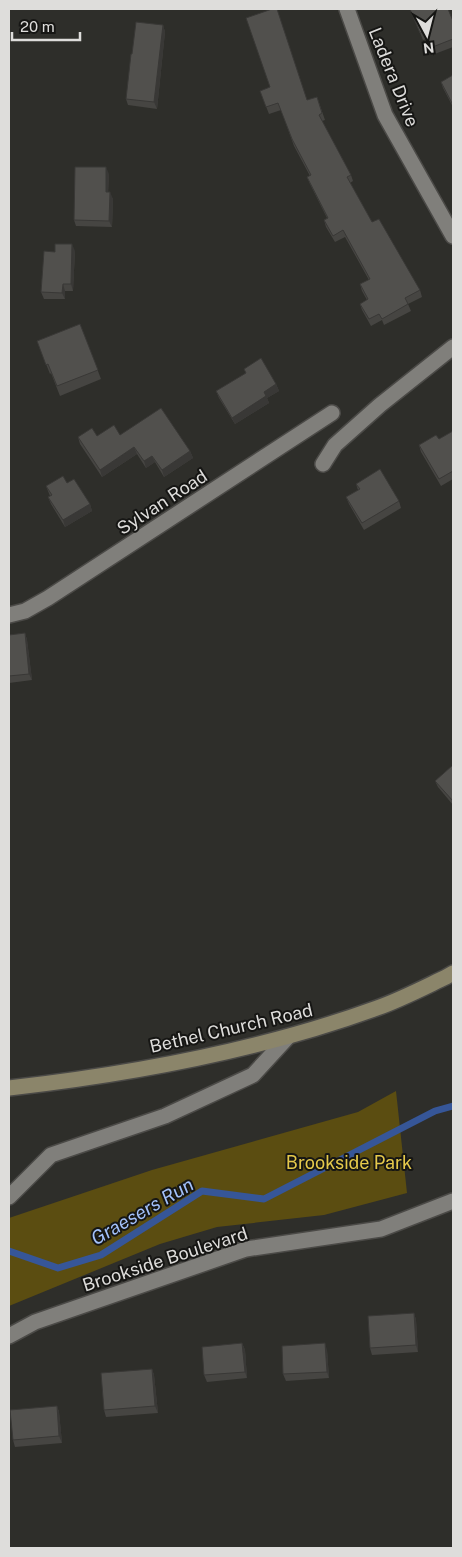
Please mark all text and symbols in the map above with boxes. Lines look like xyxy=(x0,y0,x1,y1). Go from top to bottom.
scale bar xyxy=(12,10,80,42)
north arrow xyxy=(402,10,452,60)
text: 20 m xyxy=(20,18,55,35)
street label: Ladera Drive xyxy=(365,24,423,130)
text: N xyxy=(422,39,435,57)
street label: Sylvan Road xyxy=(113,465,211,539)
street label: Bethel Church Road xyxy=(147,999,315,1057)
park label: Brookside Park xyxy=(286,1152,412,1173)
water label: Graesers Run xyxy=(87,1173,197,1249)
street label: Brookside Boulevard xyxy=(80,1222,250,1296)

